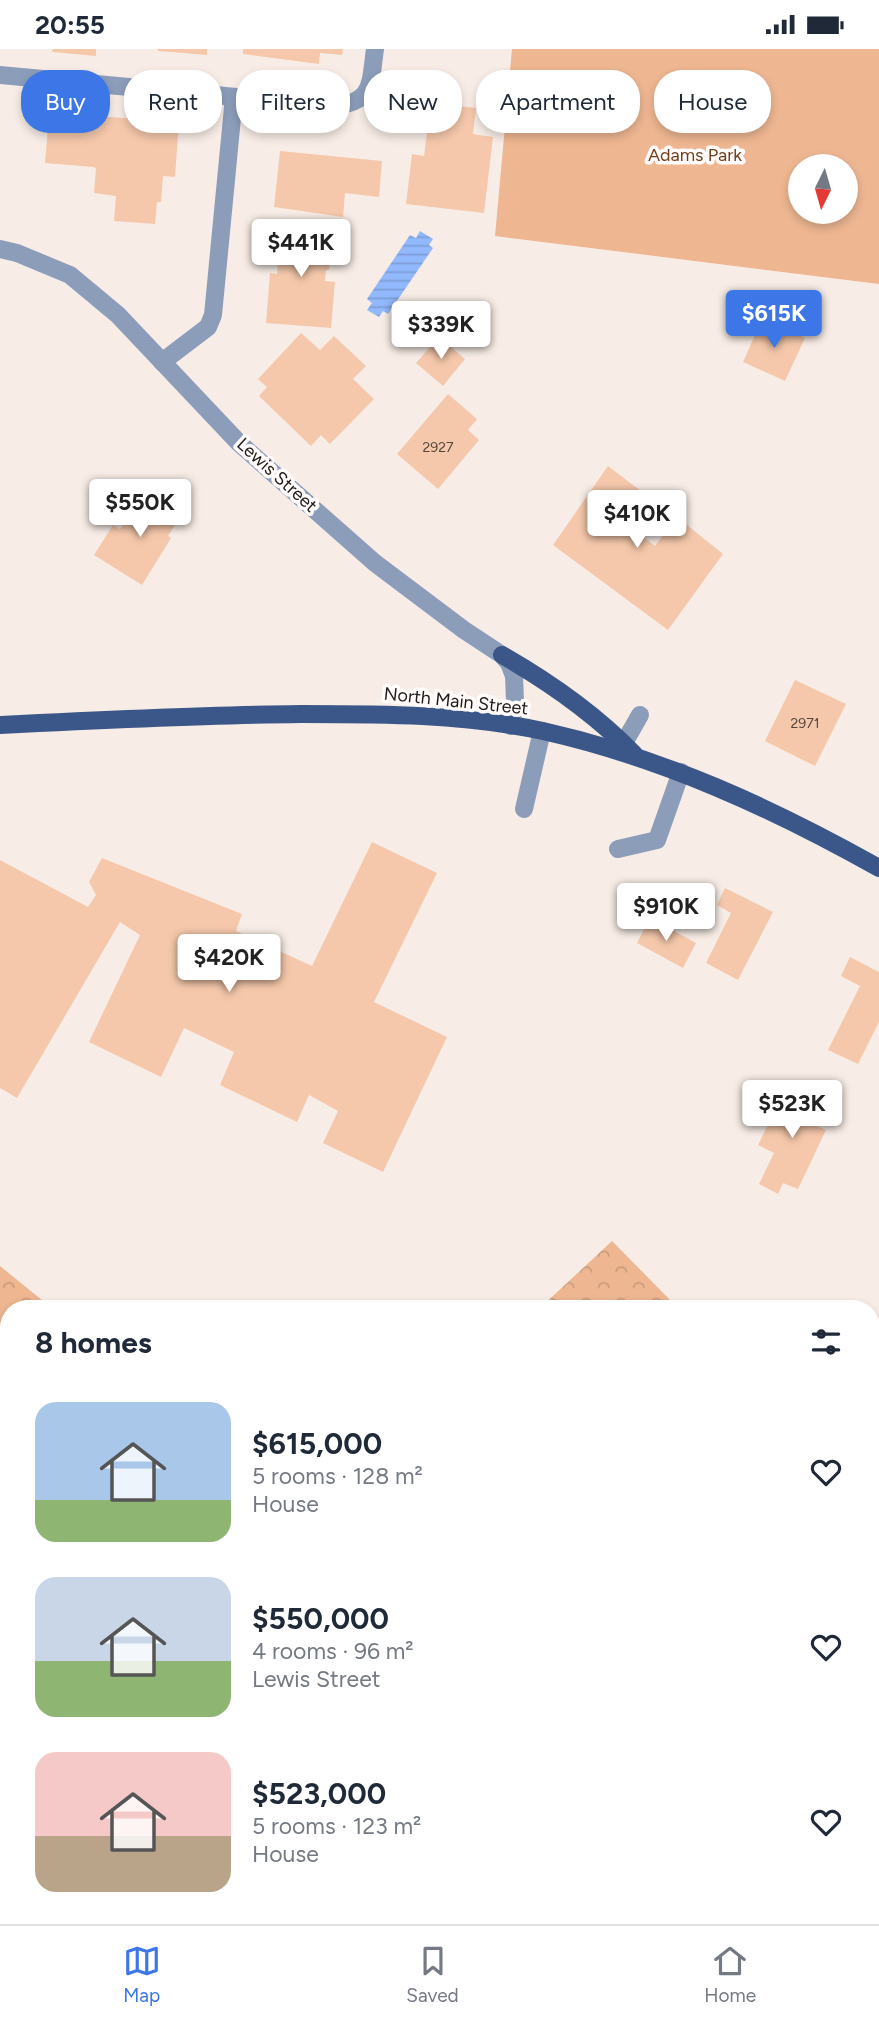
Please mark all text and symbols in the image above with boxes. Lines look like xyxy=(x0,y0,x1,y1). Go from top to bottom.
text: 20:55 xyxy=(35,9,105,41)
chip: Buy xyxy=(21,70,110,133)
chip: Rent xyxy=(124,70,222,133)
chip: Filters xyxy=(236,70,350,133)
chip: New xyxy=(364,70,462,133)
chip: Apartment xyxy=(476,70,640,133)
chip: House xyxy=(654,70,771,133)
park label: Adams Park xyxy=(648,144,742,166)
north arrow xyxy=(788,154,858,224)
map controls xyxy=(788,154,858,224)
pin: $441K xyxy=(252,219,350,279)
text: $441K xyxy=(268,228,334,256)
pin: $615K xyxy=(725,291,823,350)
text: $615K xyxy=(742,299,806,327)
pin: $339K xyxy=(392,301,490,361)
text: $339K xyxy=(408,310,474,338)
street label: Lewis Street xyxy=(232,433,322,517)
house number: 2927 xyxy=(422,439,454,456)
pin: $550K xyxy=(91,479,189,539)
text: $550K xyxy=(105,488,175,516)
pin: $410K xyxy=(588,491,686,550)
text: $410K xyxy=(603,499,671,527)
street label: North Main Street xyxy=(383,682,530,720)
house number: 2971 xyxy=(790,715,820,732)
pin: $910K xyxy=(617,883,715,943)
text: $910K xyxy=(633,892,699,920)
pin: $420K xyxy=(180,935,278,994)
text: $420K xyxy=(194,943,264,971)
pin: $523K xyxy=(743,1081,841,1140)
text: $523K xyxy=(758,1089,826,1117)
icon: filters xyxy=(807,1323,845,1361)
text: 8 homes xyxy=(35,1324,152,1361)
text: $615,000 xyxy=(252,1425,382,1462)
icon: home xyxy=(91,1430,175,1514)
icon: heart xyxy=(807,1453,845,1491)
text: 5 rooms · 128 m² xyxy=(252,1462,423,1490)
text: House xyxy=(252,1490,319,1518)
text: $550,000 xyxy=(252,1600,389,1637)
icon: home xyxy=(91,1605,175,1689)
icon: heart xyxy=(807,1628,845,1666)
text: 4 rooms · 96 m² xyxy=(252,1637,414,1665)
text: Lewis Street xyxy=(252,1665,380,1693)
text: $523,000 xyxy=(252,1775,386,1812)
icon: home xyxy=(91,1780,175,1864)
icon: heart xyxy=(807,1803,845,1841)
text: 5 rooms · 123 m² xyxy=(252,1812,421,1840)
text: House xyxy=(252,1840,319,1868)
tab: Map xyxy=(123,1942,161,2007)
tab: Saved xyxy=(406,1942,459,2007)
tab: Home xyxy=(704,1942,756,2007)

